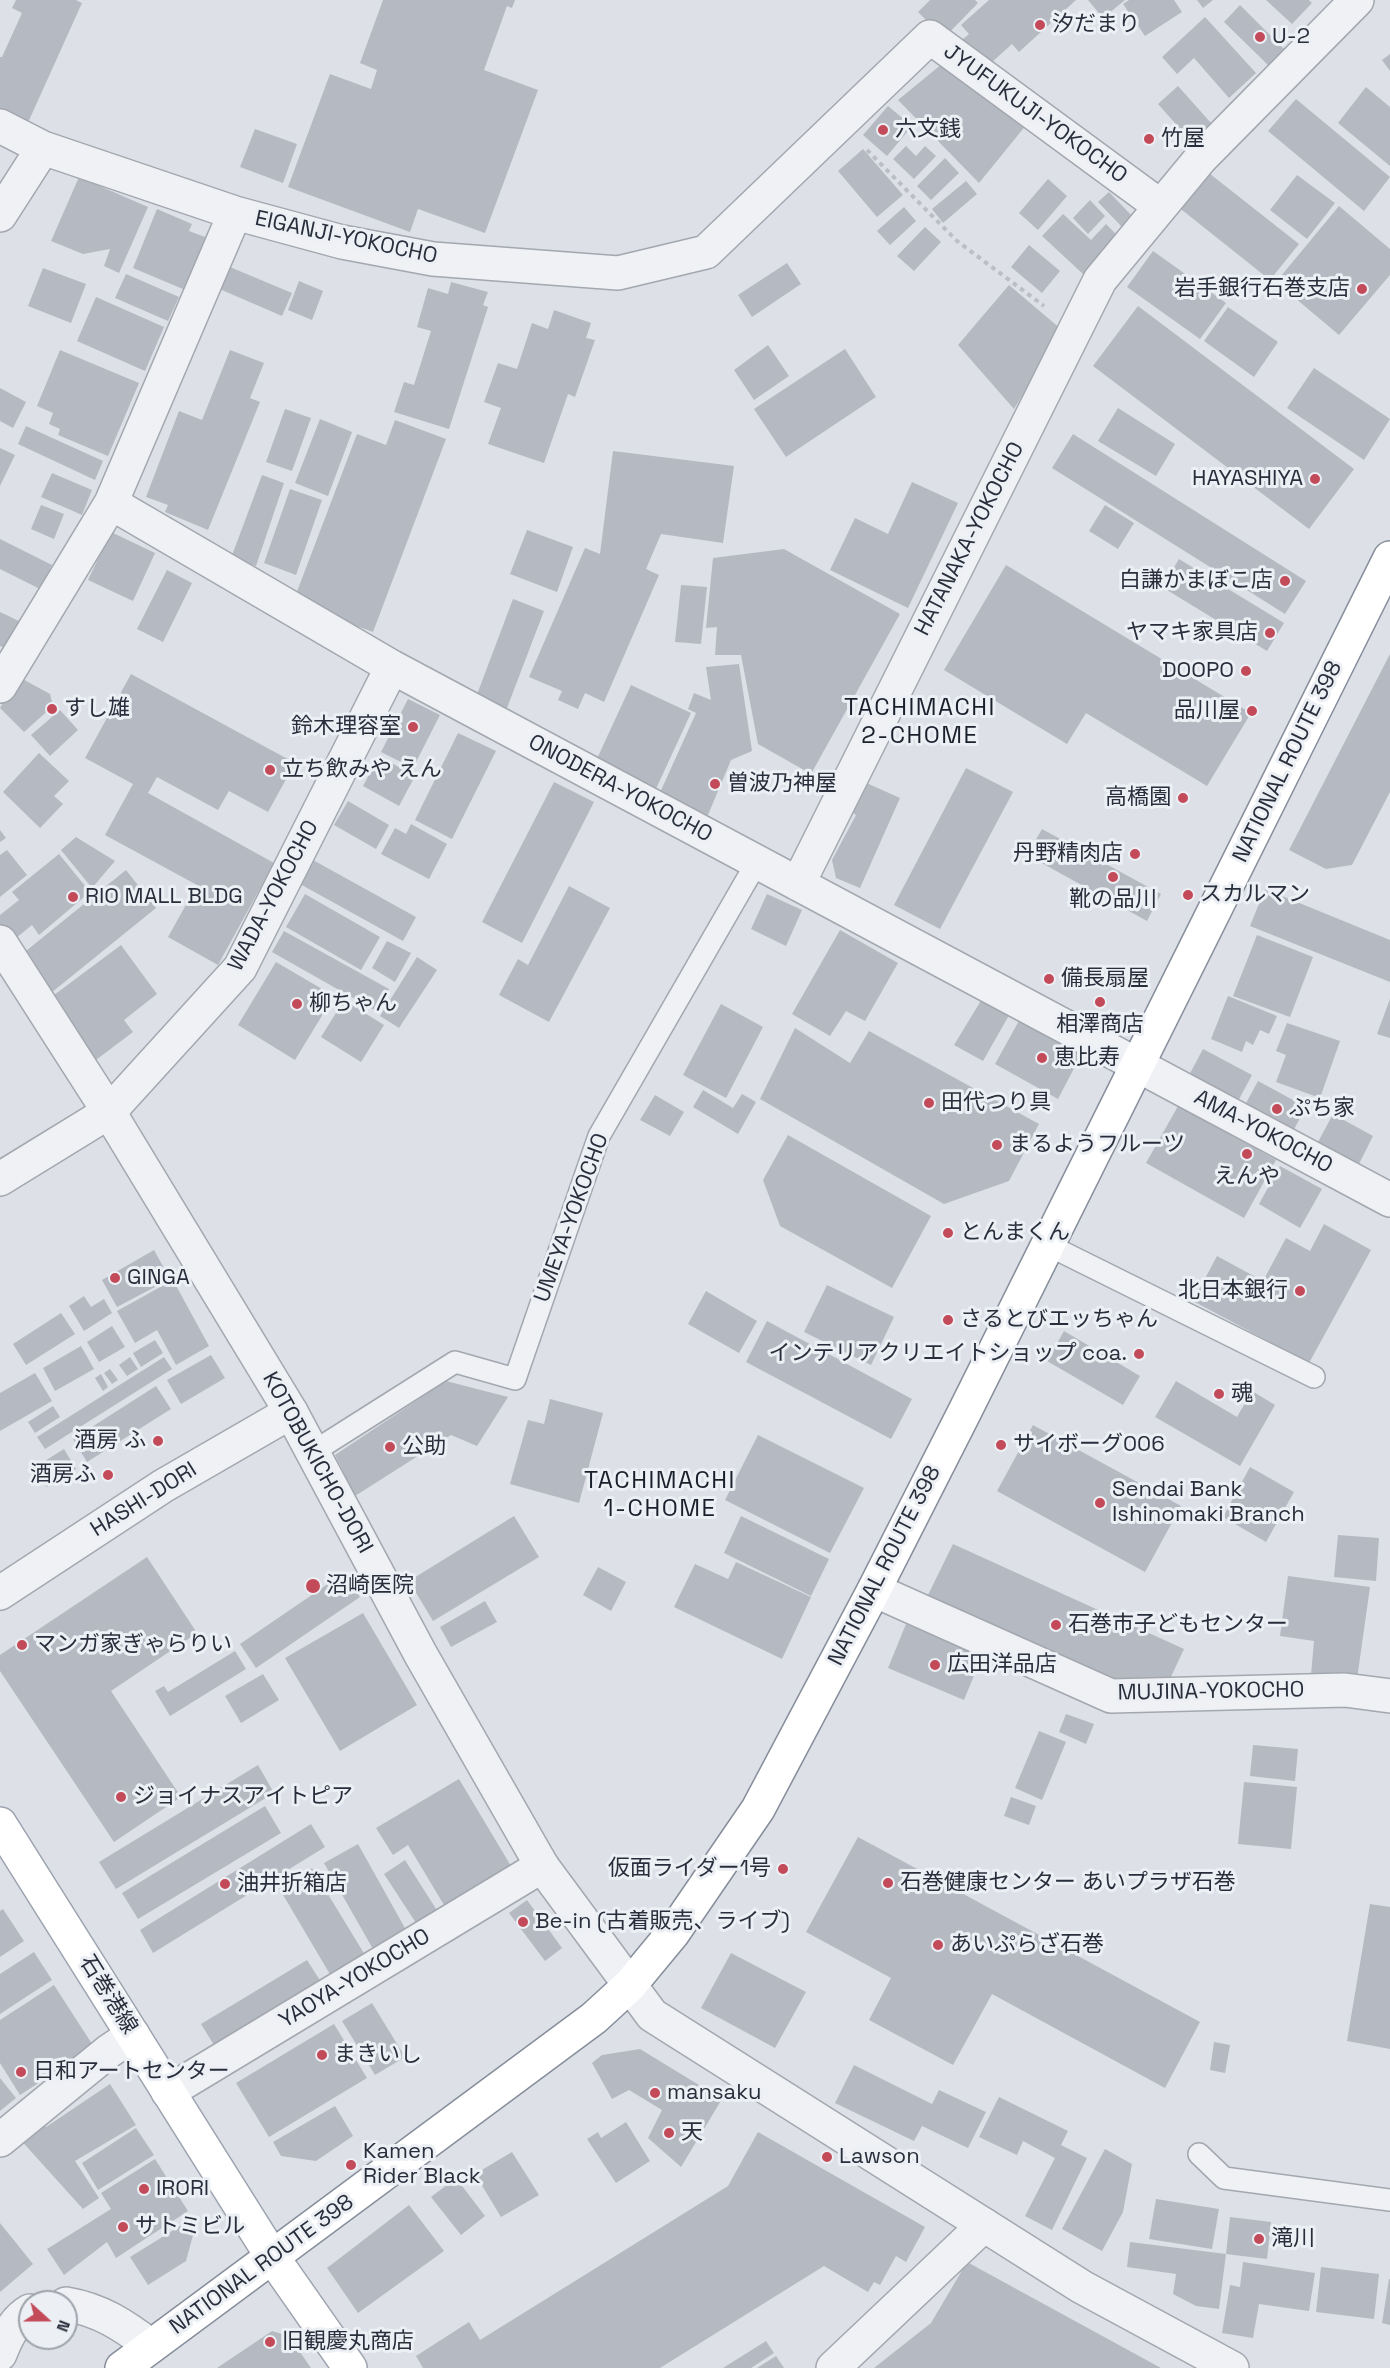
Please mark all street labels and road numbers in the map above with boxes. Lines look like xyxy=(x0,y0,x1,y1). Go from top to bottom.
street label: JYUFUKUJI-YOKOCHO xyxy=(938,38,1132,190)
street label: EIGANJI-YOKOCHO xyxy=(252,206,440,270)
street label: HATANAKA-YOKOCHO xyxy=(910,438,1030,640)
street label: NATIONAL ROUTE 398 xyxy=(1228,657,1348,867)
street label: ONODERA-YOKOCHO xyxy=(524,729,716,849)
street label: WADA-YOKOCHO xyxy=(223,816,325,976)
street label: AMA-YOKOCHO xyxy=(1189,1084,1337,1180)
street label: UMEYA-YOKOCHO xyxy=(529,1130,615,1306)
street label: KOTOBUKICHO-DORI xyxy=(256,1368,378,1558)
street label: HASHI-DORI xyxy=(86,1457,202,1543)
street label: NATIONAL ROUTE 398 xyxy=(823,1462,947,1670)
street label: MUJINA-YOKOCHO xyxy=(1117,1677,1305,1707)
street label: YAOYA-YOKOCHO xyxy=(275,1924,435,2034)
street label: 石巻港線 xyxy=(73,1951,143,2039)
street label: NATIONAL ROUTE 398 xyxy=(165,2189,359,2341)

